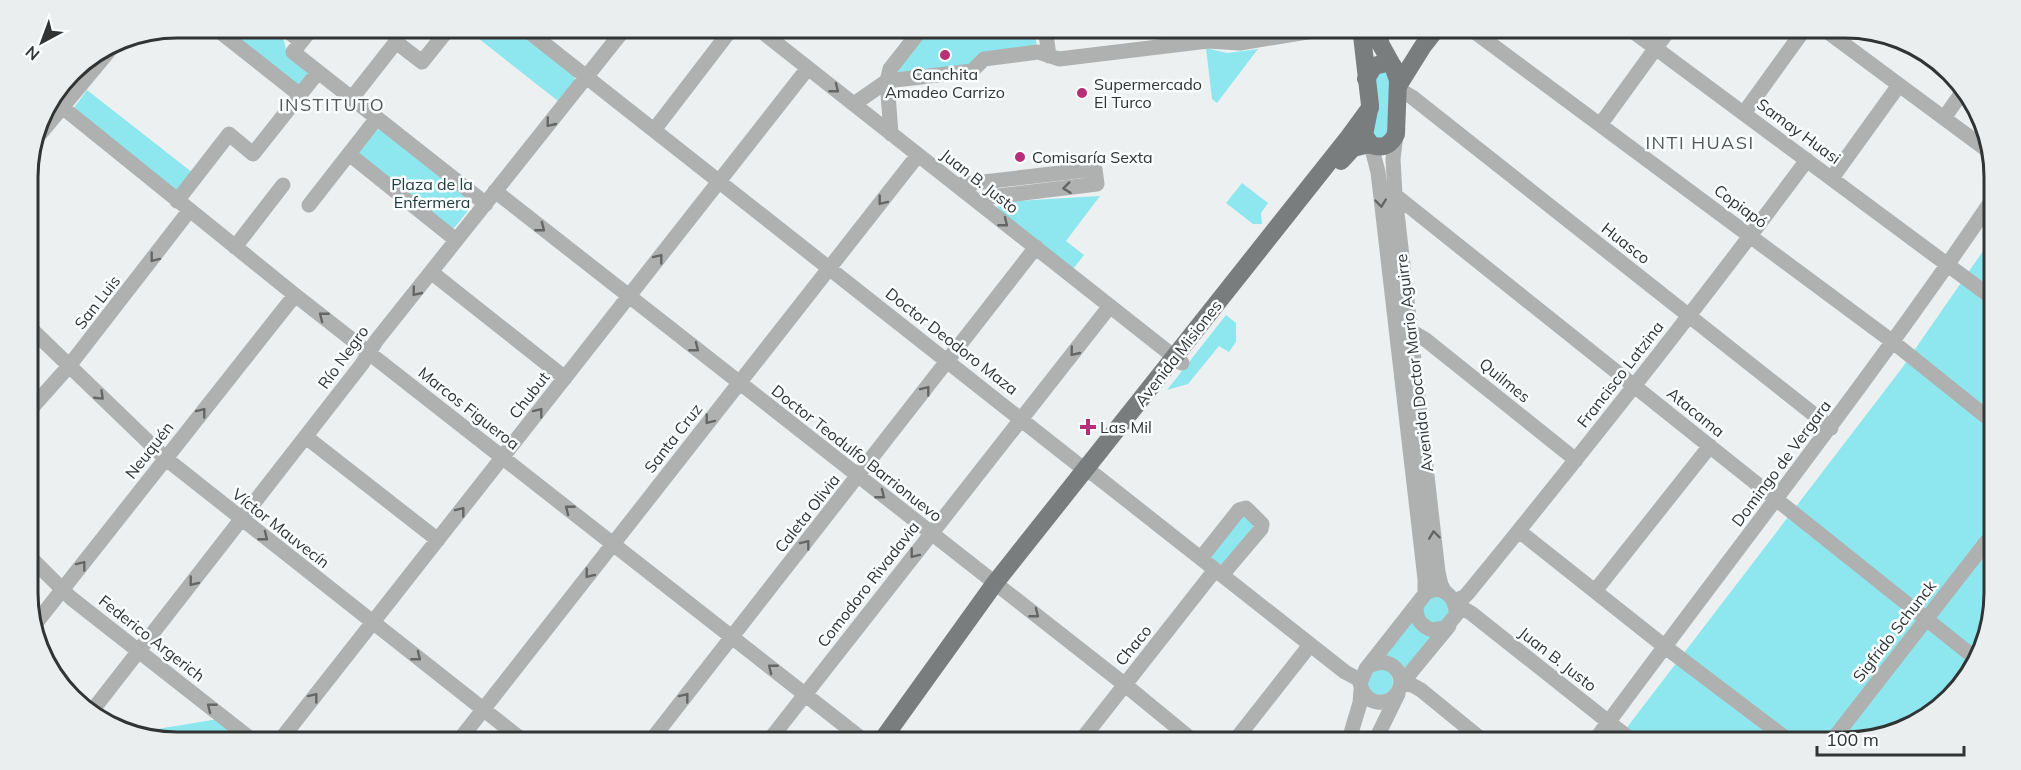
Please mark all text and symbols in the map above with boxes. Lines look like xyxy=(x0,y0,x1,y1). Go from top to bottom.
north arrow xyxy=(12,12,72,72)
text: N xyxy=(21,42,43,65)
marker: Canchita Amadeo Carrizo xyxy=(938,48,952,62)
place label: Canchita Amadeo Carrizo xyxy=(885,64,1005,102)
place label: Supermercado El Turco xyxy=(1094,74,1202,112)
one-way arrow xyxy=(828,82,839,93)
marker: Supermercado El Turco xyxy=(1075,86,1089,100)
district label: INSTITUTO xyxy=(279,93,385,116)
street label: Samay Huasi xyxy=(1753,94,1845,168)
one-way arrow xyxy=(547,116,558,127)
district label: INTI HUASI xyxy=(1645,131,1755,154)
street label: Juan B. Justo xyxy=(937,144,1023,218)
place label: Comisaría Sexta xyxy=(1032,147,1153,167)
marker: Comisaría Sexta xyxy=(1013,150,1027,164)
park label: Plaza de la Enfermera xyxy=(391,174,473,212)
street label: Copiapó xyxy=(1710,180,1772,232)
one-way arrow xyxy=(1063,181,1072,193)
one-way arrow xyxy=(879,194,890,205)
one-way arrow xyxy=(1374,198,1387,207)
one-way arrow xyxy=(998,215,1009,226)
street label: Huasco xyxy=(1598,218,1654,268)
one-way arrow xyxy=(535,220,546,231)
one-way arrow xyxy=(150,251,161,262)
street label: Avenida Doctor Mario Aguirre xyxy=(1391,253,1437,473)
one-way arrow xyxy=(652,254,663,265)
street label: San Luis xyxy=(70,271,124,333)
street label: Doctor Deodoro Maza xyxy=(882,283,1022,399)
one-way arrow xyxy=(412,285,423,296)
street label: Avenida Misiones xyxy=(1130,296,1226,410)
one-way arrow xyxy=(318,313,329,324)
street label: Francisco Latzina xyxy=(1572,317,1668,431)
street label: Río Negro xyxy=(313,321,373,393)
one-way arrow xyxy=(688,340,699,351)
one-way arrow xyxy=(1070,345,1081,356)
street label: Quilmes xyxy=(1475,353,1535,407)
street label: Marcos Figueroa xyxy=(414,362,524,454)
street label: Chubut xyxy=(505,367,554,422)
street label: Doctor Teodulfo Barrionuevo xyxy=(768,380,946,526)
street label: Atacama xyxy=(1663,383,1729,441)
one-way arrow xyxy=(918,386,929,397)
one-way arrow xyxy=(94,389,104,400)
street label: Domingo de Vergara xyxy=(1727,396,1835,530)
street label: Santa Cruz xyxy=(640,399,706,477)
one-way arrow xyxy=(531,407,542,418)
one-way arrow xyxy=(195,408,206,419)
one-way arrow xyxy=(706,413,717,424)
place label: Las Mil xyxy=(1100,417,1152,437)
street label: Neuquén xyxy=(121,418,177,482)
marker: Las Mil xyxy=(1081,420,1095,434)
street label: Caleta Olivia xyxy=(770,470,844,556)
street label: Víctor Mauvecín xyxy=(228,484,334,572)
one-way arrow xyxy=(874,487,885,498)
one-way arrow xyxy=(564,505,575,516)
one-way arrow xyxy=(453,507,464,518)
street label: Comodoro Rivadavia xyxy=(813,517,923,651)
one-way arrow xyxy=(257,529,268,540)
one-way arrow xyxy=(1428,531,1441,540)
one-way arrow xyxy=(798,539,809,550)
one-way arrow xyxy=(911,548,922,559)
one-way arrow xyxy=(74,561,85,572)
one-way arrow xyxy=(586,567,597,578)
one-way arrow xyxy=(189,576,200,587)
street label: Sigfrido Schunck xyxy=(1848,576,1940,686)
street label: Federico Argerich xyxy=(95,590,209,686)
one-way arrow xyxy=(1028,607,1039,618)
street label: Chaco xyxy=(1110,621,1156,669)
street label: Juan B. Justo xyxy=(1515,622,1601,696)
one-way arrow xyxy=(410,650,421,661)
one-way arrow xyxy=(768,664,779,675)
one-way arrow xyxy=(307,693,318,704)
one-way arrow xyxy=(678,693,689,704)
one-way arrow xyxy=(206,703,217,714)
scale bar xyxy=(1817,719,1964,757)
text: 100 m xyxy=(1826,728,1879,751)

